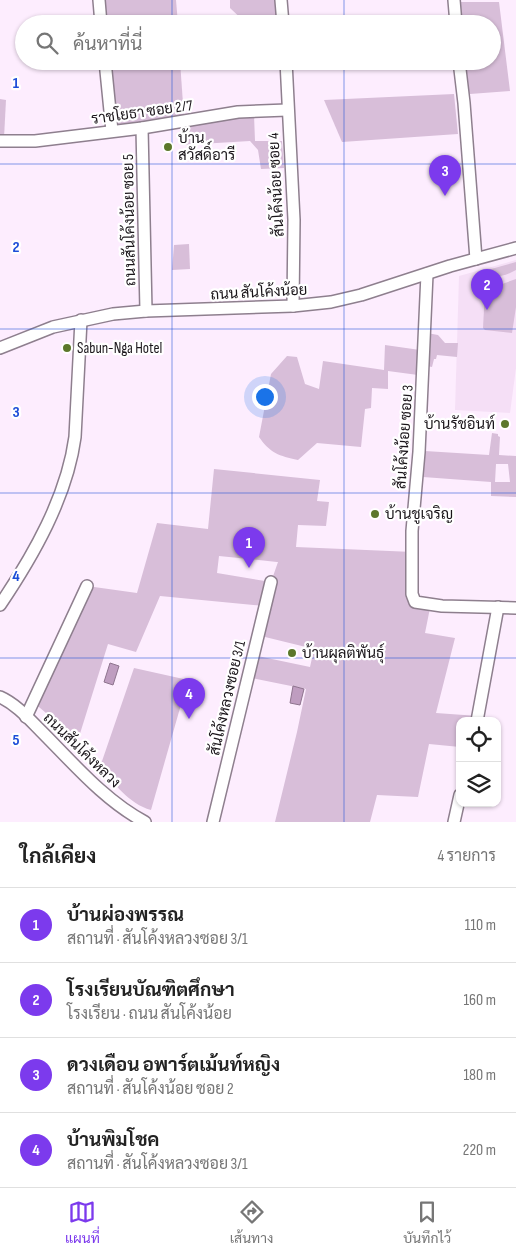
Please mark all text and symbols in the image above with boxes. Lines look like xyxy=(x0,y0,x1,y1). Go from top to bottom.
search box xyxy=(15,15,501,70)
icon: search xyxy=(33,29,61,57)
text: ค้นหาที่นี่ xyxy=(73,33,142,56)
text: 1 xyxy=(13,74,20,93)
street label: ราชโยธา ซอย 2/7 xyxy=(90,95,194,129)
place label: บ้าน สวัสดิ์อารี xyxy=(178,128,235,165)
street label: สันโค้งน้อย ซอย 4 xyxy=(263,132,289,238)
marker: บ้าน สวัสดิ์อารี xyxy=(162,141,174,153)
street label: ถนนสันโค้งน้อย ซอย 5 xyxy=(118,154,140,286)
pin: 3 xyxy=(429,155,461,196)
text: 2 xyxy=(12,238,20,257)
pin: 2 xyxy=(471,269,503,310)
street label: ถนน สันโค้งน้อย xyxy=(210,279,308,305)
place label: Sabun-Nga Hotel xyxy=(77,339,162,358)
marker: Sabun-Nga Hotel xyxy=(61,342,73,354)
your location xyxy=(252,384,278,410)
street label: สันโค้งน้อย ซอย 3 xyxy=(390,384,418,490)
text: 3 xyxy=(12,403,20,422)
place label: บ้านรัชอินท์ xyxy=(424,414,495,434)
marker: บ้านรัชอินท์ xyxy=(499,418,511,430)
place label: บ้านชูเจริญ xyxy=(385,504,453,524)
marker: บ้านชูเจริญ xyxy=(369,508,381,520)
pin: 1 xyxy=(233,527,265,568)
text: 4 xyxy=(12,567,20,586)
street label: สันโค้งหลวงซอย 3/1 xyxy=(204,638,250,757)
place label: บ้านผุลติพันธ์ุ xyxy=(302,643,384,664)
marker: บ้านผุลติพันธ์ุ xyxy=(286,647,298,659)
pin: 4 xyxy=(173,678,205,719)
street label: ถนนสันโค้งหลวง xyxy=(39,708,125,792)
map controls xyxy=(456,717,501,807)
button: locate xyxy=(456,717,501,762)
text: 5 xyxy=(12,731,20,750)
button: layers xyxy=(456,762,501,807)
text: ใกล้เคียง xyxy=(20,844,96,869)
text: 4 รายการ xyxy=(437,847,496,866)
text: บ้านผ่องพรรณ xyxy=(67,904,184,927)
text: 1 xyxy=(33,916,39,935)
text: 110 m xyxy=(465,916,496,935)
text: สถานที่ · สันโค้งหลวงซอย 3/1 xyxy=(67,930,248,949)
text: โรงเรียนบัณฑิตศึกษา xyxy=(67,979,235,1002)
text: 2 xyxy=(32,991,40,1010)
text: 160 m xyxy=(463,991,496,1010)
text: โรงเรียน · ถนน สันโค้งน้อย xyxy=(67,1005,232,1024)
text: ดวงเดือน อพาร์ตเม้นท์หญิง xyxy=(67,1054,280,1077)
text: 3 xyxy=(32,1066,40,1085)
text: 180 m xyxy=(463,1066,496,1085)
text: สถานที่ · สันโค้งน้อย ซอย 2 xyxy=(67,1080,234,1099)
text: บ้านพิมโชค xyxy=(67,1129,159,1152)
text: 4 xyxy=(32,1141,40,1160)
text: 220 m xyxy=(463,1141,496,1160)
text: สถานที่ · สันโค้งหลวงซอย 3/1 xyxy=(67,1155,248,1174)
tab: แผนที่ xyxy=(65,1198,100,1247)
tab: เส้นทาง xyxy=(230,1198,273,1247)
tab: บันทึกไว้ xyxy=(403,1198,451,1247)

